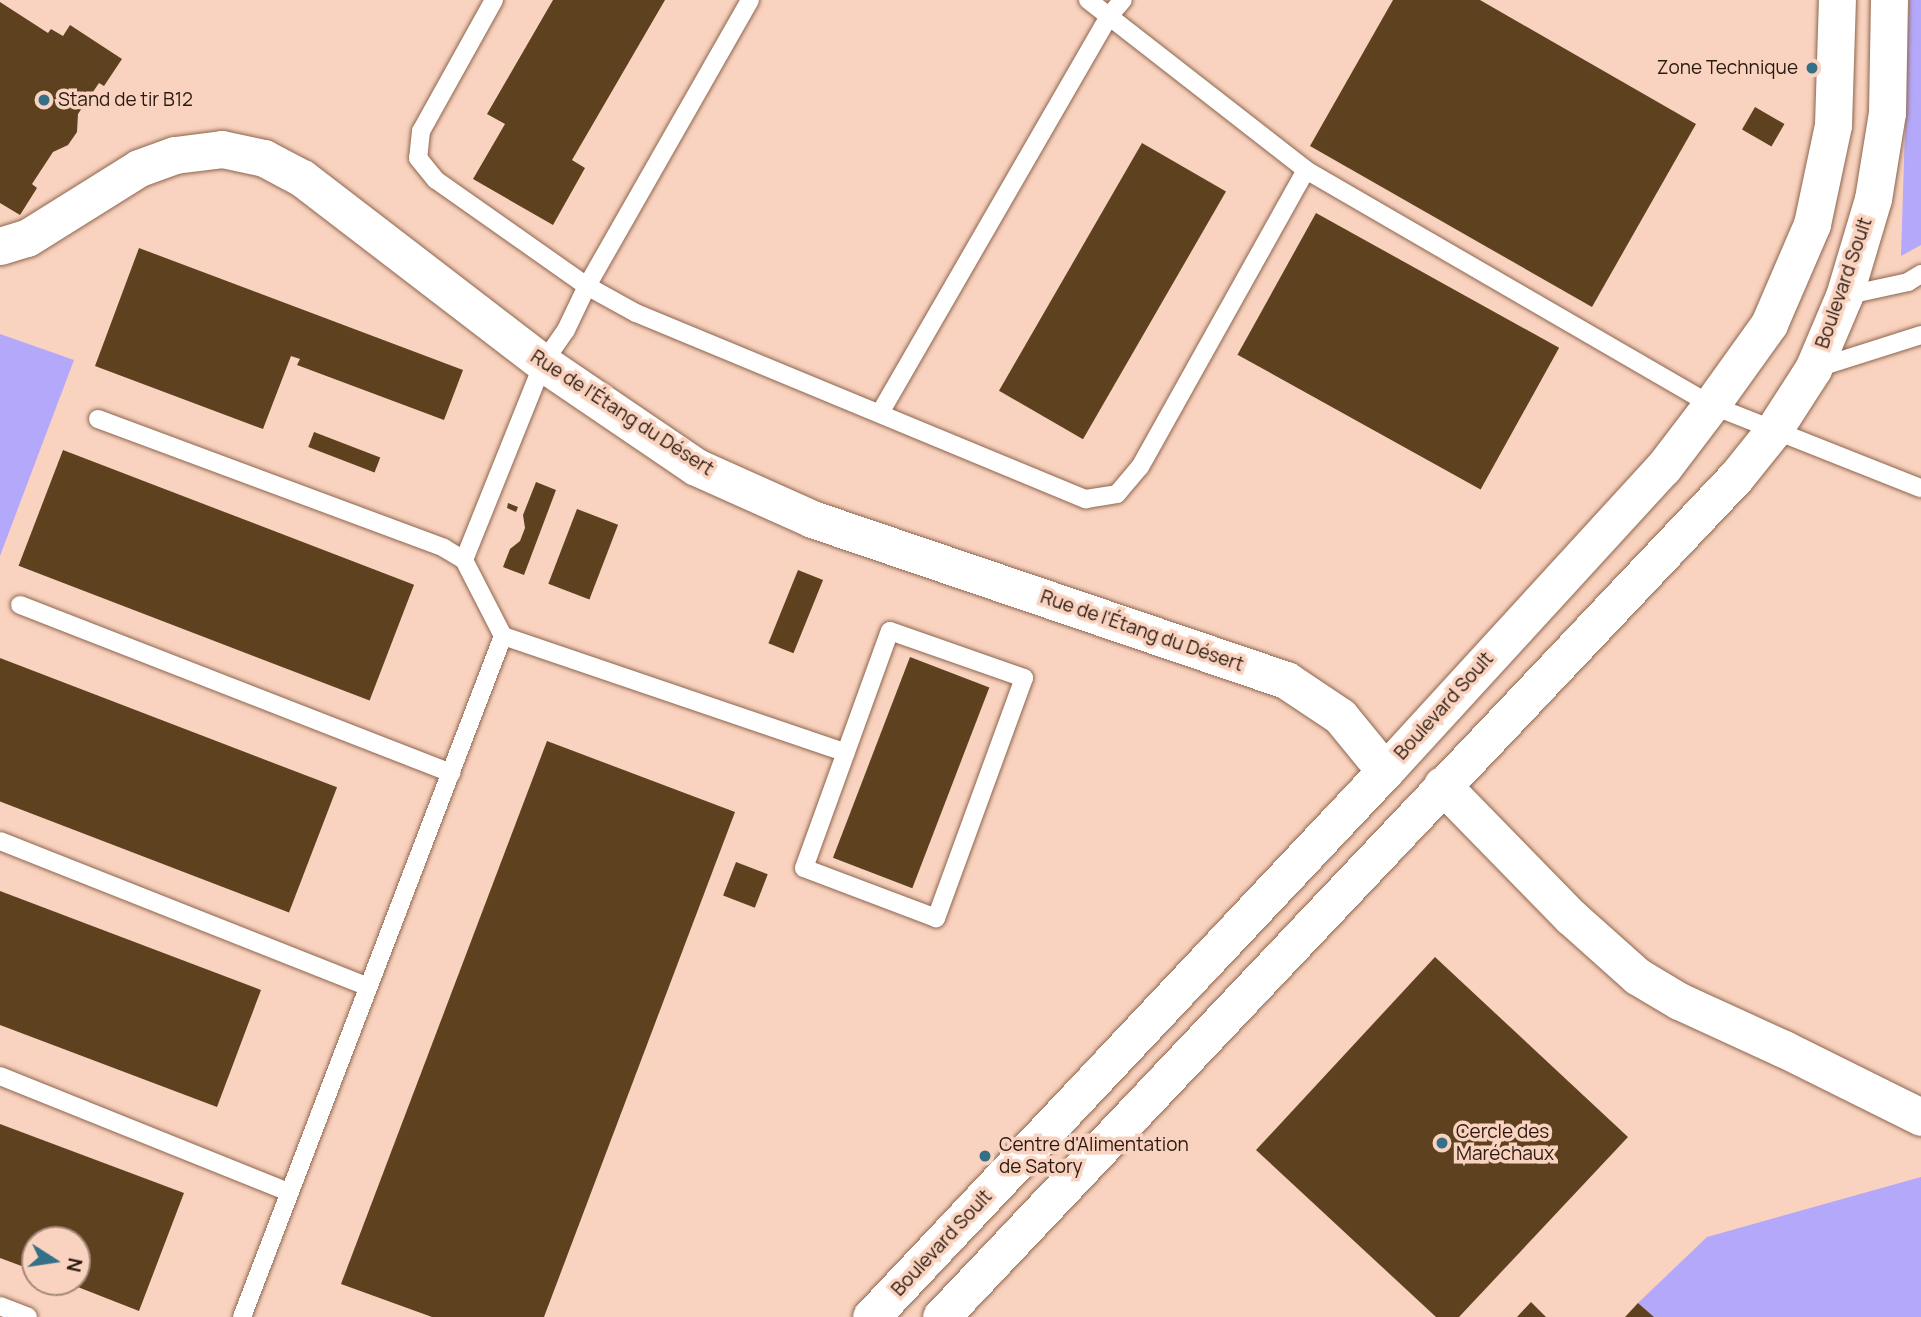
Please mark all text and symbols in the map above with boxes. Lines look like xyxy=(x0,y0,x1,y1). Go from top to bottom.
place label: Zone Technique xyxy=(1657,57,1798,79)
marker: Zone Technique xyxy=(1804,60,1820,76)
place label: Stand de tir B12 xyxy=(58,89,193,111)
marker: Stand de tir B12 xyxy=(36,92,52,108)
street label: Boulevard Soult xyxy=(1811,215,1877,351)
street label: Rue de l'Étang du Désert xyxy=(526,345,718,481)
street label: Rue de l'Étang du Désert xyxy=(1037,585,1247,677)
street label: Boulevard Soult xyxy=(1390,647,1498,765)
place label: Cercle des Maréchaux xyxy=(1456,1121,1554,1165)
place label: Centre d'Alimentation de Satory xyxy=(999,1134,1189,1178)
marker: Cercle des Maréchaux xyxy=(1434,1135,1450,1151)
marker: Centre d'Alimentation de Satory xyxy=(977,1148,993,1164)
street label: Boulevard Soult xyxy=(887,1185,997,1301)
north arrow xyxy=(21,1226,91,1296)
text: N xyxy=(60,1256,89,1274)

